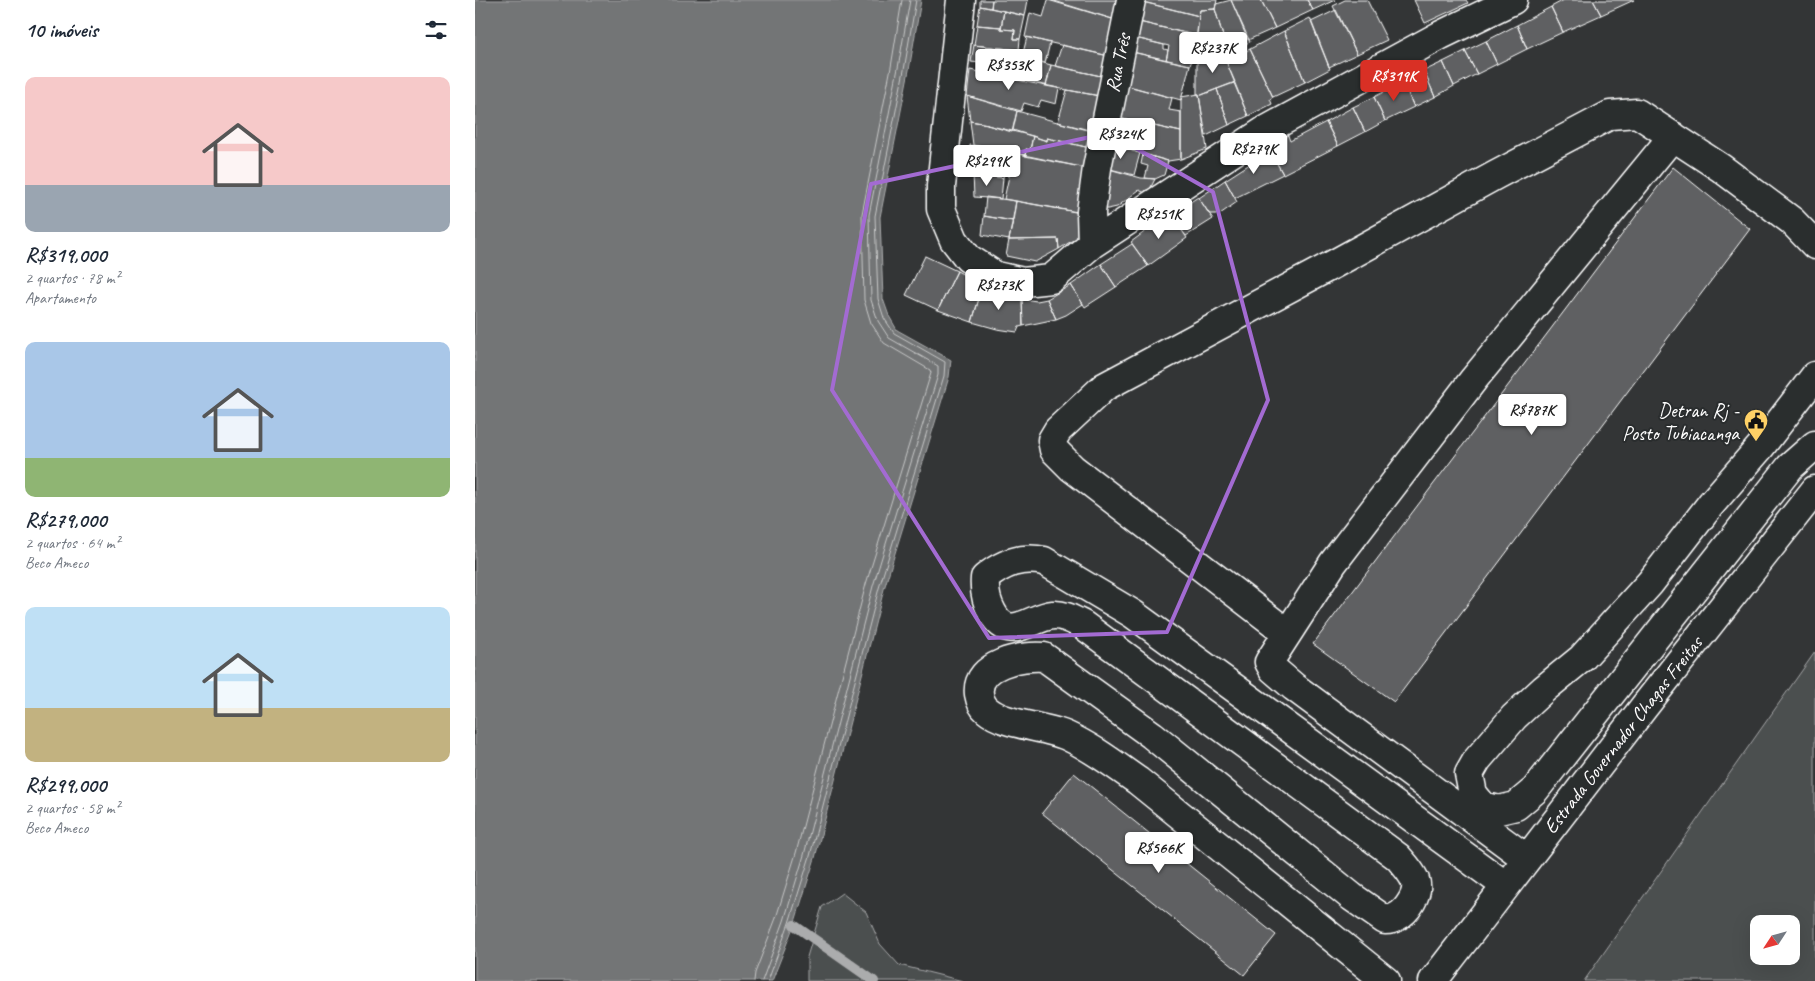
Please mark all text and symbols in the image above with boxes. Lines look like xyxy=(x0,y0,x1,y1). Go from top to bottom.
icon: filters xyxy=(422,16,450,44)
text: 10 imóveis xyxy=(25,17,98,43)
street label: Rua Três xyxy=(1100,29,1137,95)
pin: R$237K xyxy=(1172,32,1254,74)
text: R$237K xyxy=(1190,38,1236,58)
pin: R$353K xyxy=(968,48,1050,91)
text: R$353K xyxy=(986,55,1032,75)
pin: R$319K xyxy=(1353,59,1435,102)
text: R$319K xyxy=(1371,66,1417,86)
icon: home xyxy=(193,110,283,200)
pin: R$324K xyxy=(1080,118,1162,160)
text: R$324K xyxy=(1098,124,1144,144)
pin: R$279K xyxy=(1213,132,1295,175)
text: R$279K xyxy=(1231,139,1277,159)
pin: R$299K xyxy=(946,144,1028,187)
text: R$299K xyxy=(964,151,1010,171)
pin: R$251K xyxy=(1118,198,1200,240)
text: R$251K xyxy=(1136,204,1182,224)
text: R$319,000 xyxy=(25,242,106,268)
text: 2 quartos · 78 m² xyxy=(25,268,120,288)
pin: R$273K xyxy=(958,268,1040,311)
text: R$273K xyxy=(976,275,1022,295)
text: Apartamento xyxy=(25,288,96,308)
icon: home xyxy=(193,375,283,465)
pin: R$787K xyxy=(1491,394,1573,436)
place label: Detran Rj - Posto Tubiacanga xyxy=(1622,398,1740,446)
text: R$787K xyxy=(1509,400,1555,420)
public building icon: Detran Rj - Posto Tubiacanga xyxy=(1743,408,1769,442)
text: R$279,000 xyxy=(25,507,106,533)
text: 2 quartos · 64 m² xyxy=(25,533,120,553)
text: Beco Ameco xyxy=(25,553,88,573)
street label: Estrada Governador Chagas Freitas xyxy=(1538,630,1709,839)
icon: home xyxy=(193,640,283,730)
text: R$299,000 xyxy=(25,772,106,798)
text: 2 quartos · 58 m² xyxy=(25,798,120,818)
text: Beco Ameco xyxy=(25,818,88,838)
pin: R$566K xyxy=(1118,832,1200,874)
text: R$566K xyxy=(1136,838,1182,858)
north arrow xyxy=(1750,915,1800,965)
map controls xyxy=(1750,915,1800,965)

